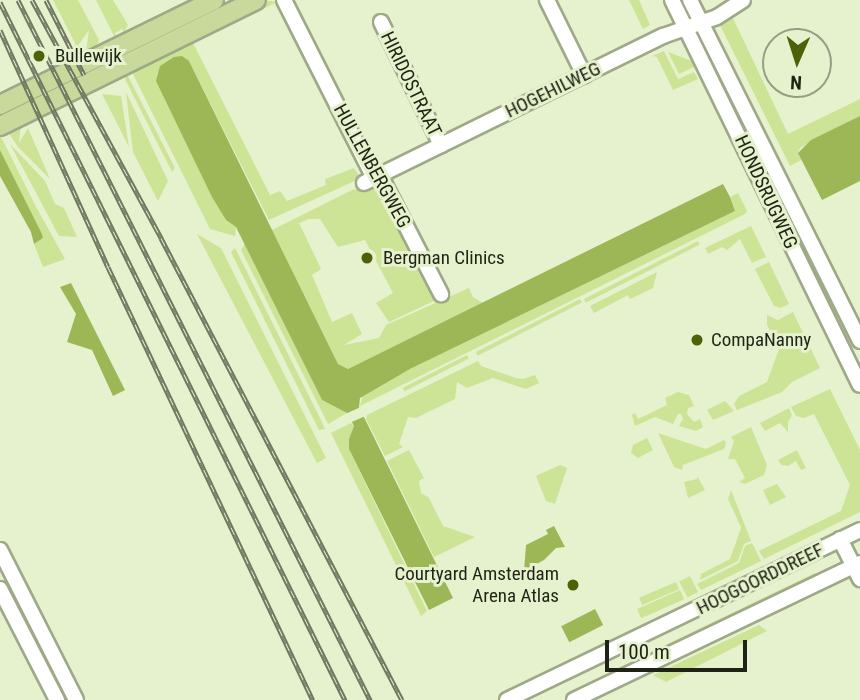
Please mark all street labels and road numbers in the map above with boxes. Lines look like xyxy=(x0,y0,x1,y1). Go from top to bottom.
street label: HIRIDOSTRAAT xyxy=(376,28,446,140)
street label: HOGEHILWEG xyxy=(502,57,604,123)
street label: HULLENBERGWEG xyxy=(329,100,415,232)
street label: HONDSRUGWEG xyxy=(730,132,802,252)
street label: HOOGOORDDREEF xyxy=(693,538,827,620)

